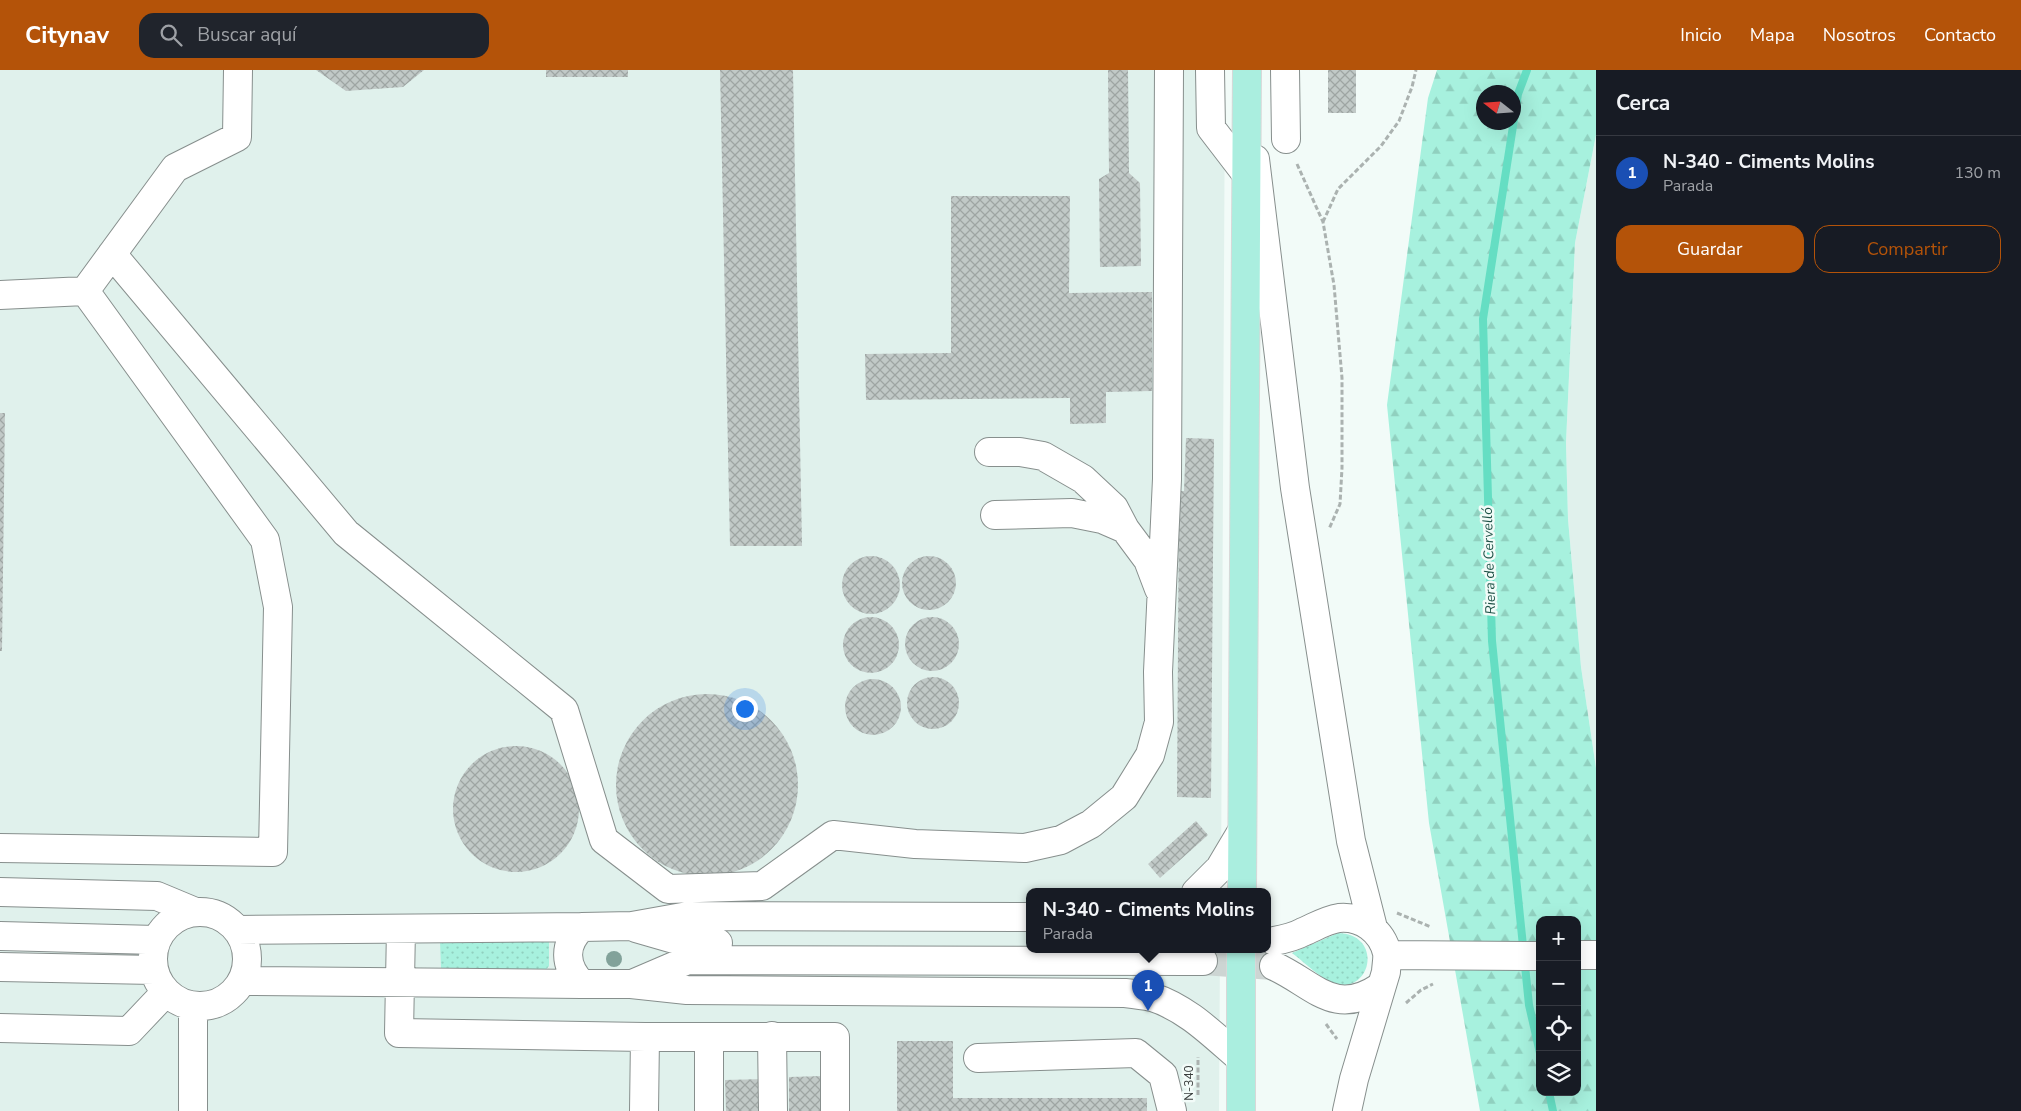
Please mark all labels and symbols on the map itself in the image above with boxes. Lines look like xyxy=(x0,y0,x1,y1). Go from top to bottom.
north arrow xyxy=(1476,85,1521,130)
water label: Riera de Cervelló xyxy=(1478,507,1500,615)
your location xyxy=(732,696,758,722)
pin: 1 xyxy=(1132,970,1164,1011)
street label: N-340 xyxy=(1181,1065,1197,1101)

